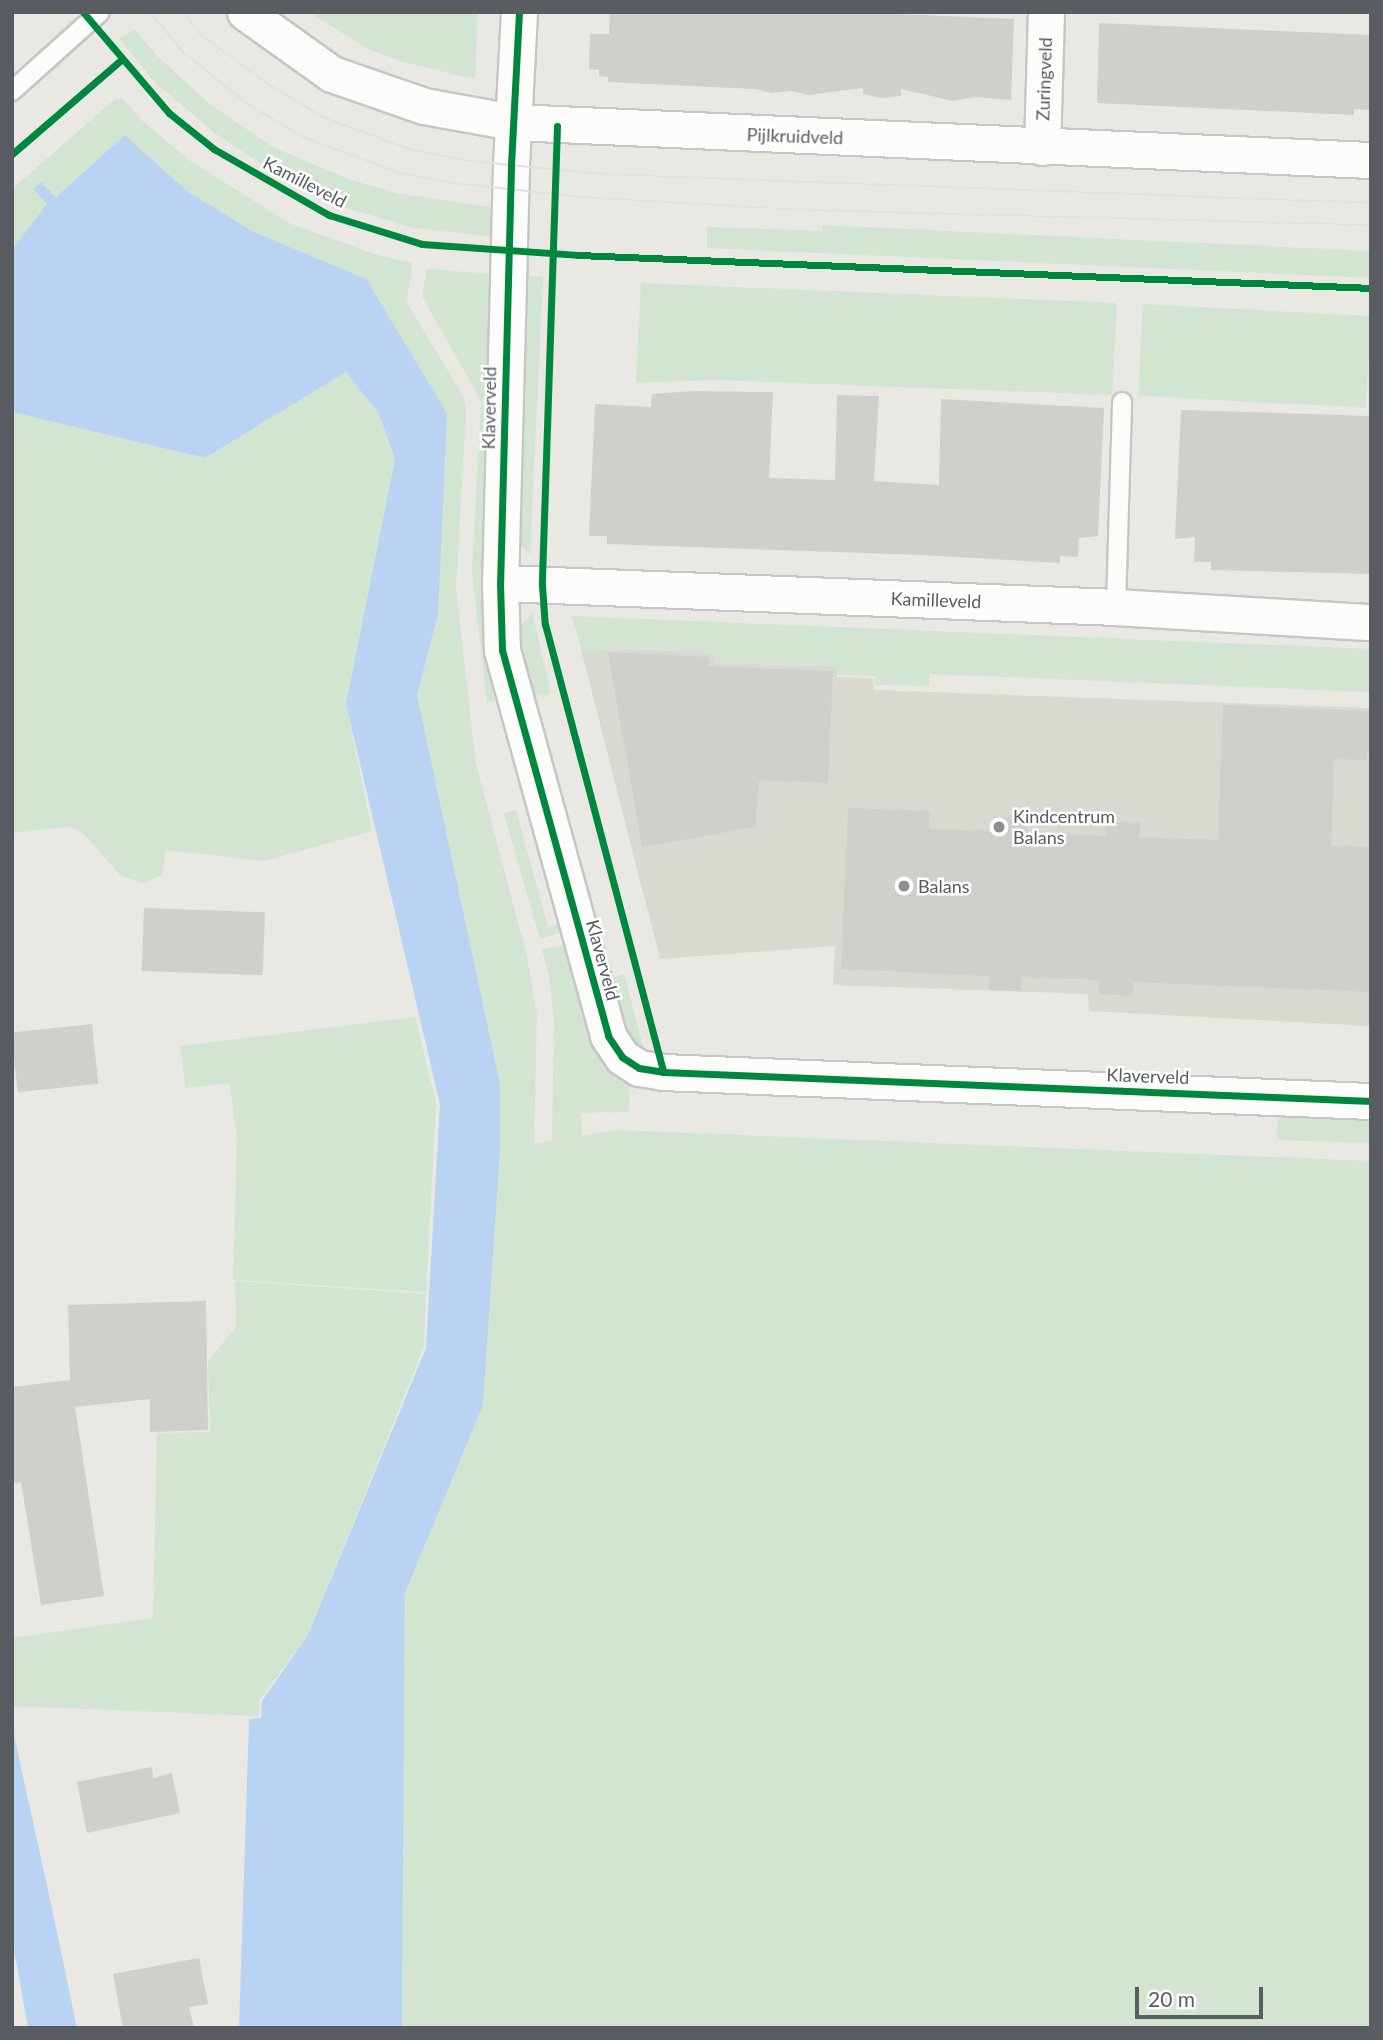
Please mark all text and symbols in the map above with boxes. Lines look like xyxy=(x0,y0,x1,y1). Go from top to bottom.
street label: Zuringveld xyxy=(1032,37,1056,121)
street label: Pijlkruidveld xyxy=(746,124,844,148)
street label: Kamilleveld xyxy=(260,152,350,212)
street label: Klaverveld xyxy=(477,366,501,450)
street label: Kamilleveld xyxy=(890,588,982,612)
place label: Kindcentrum Balans xyxy=(1013,806,1115,848)
marker: Kindcentrum Balans xyxy=(991,819,1007,835)
place label: Balans xyxy=(918,875,969,897)
marker: Balans xyxy=(896,878,912,894)
street label: Klaverveld xyxy=(582,917,624,1003)
street label: Klaverveld xyxy=(1106,1064,1190,1088)
scale bar xyxy=(1138,1974,1266,2018)
text: 20 m xyxy=(1148,1986,1195,2011)

